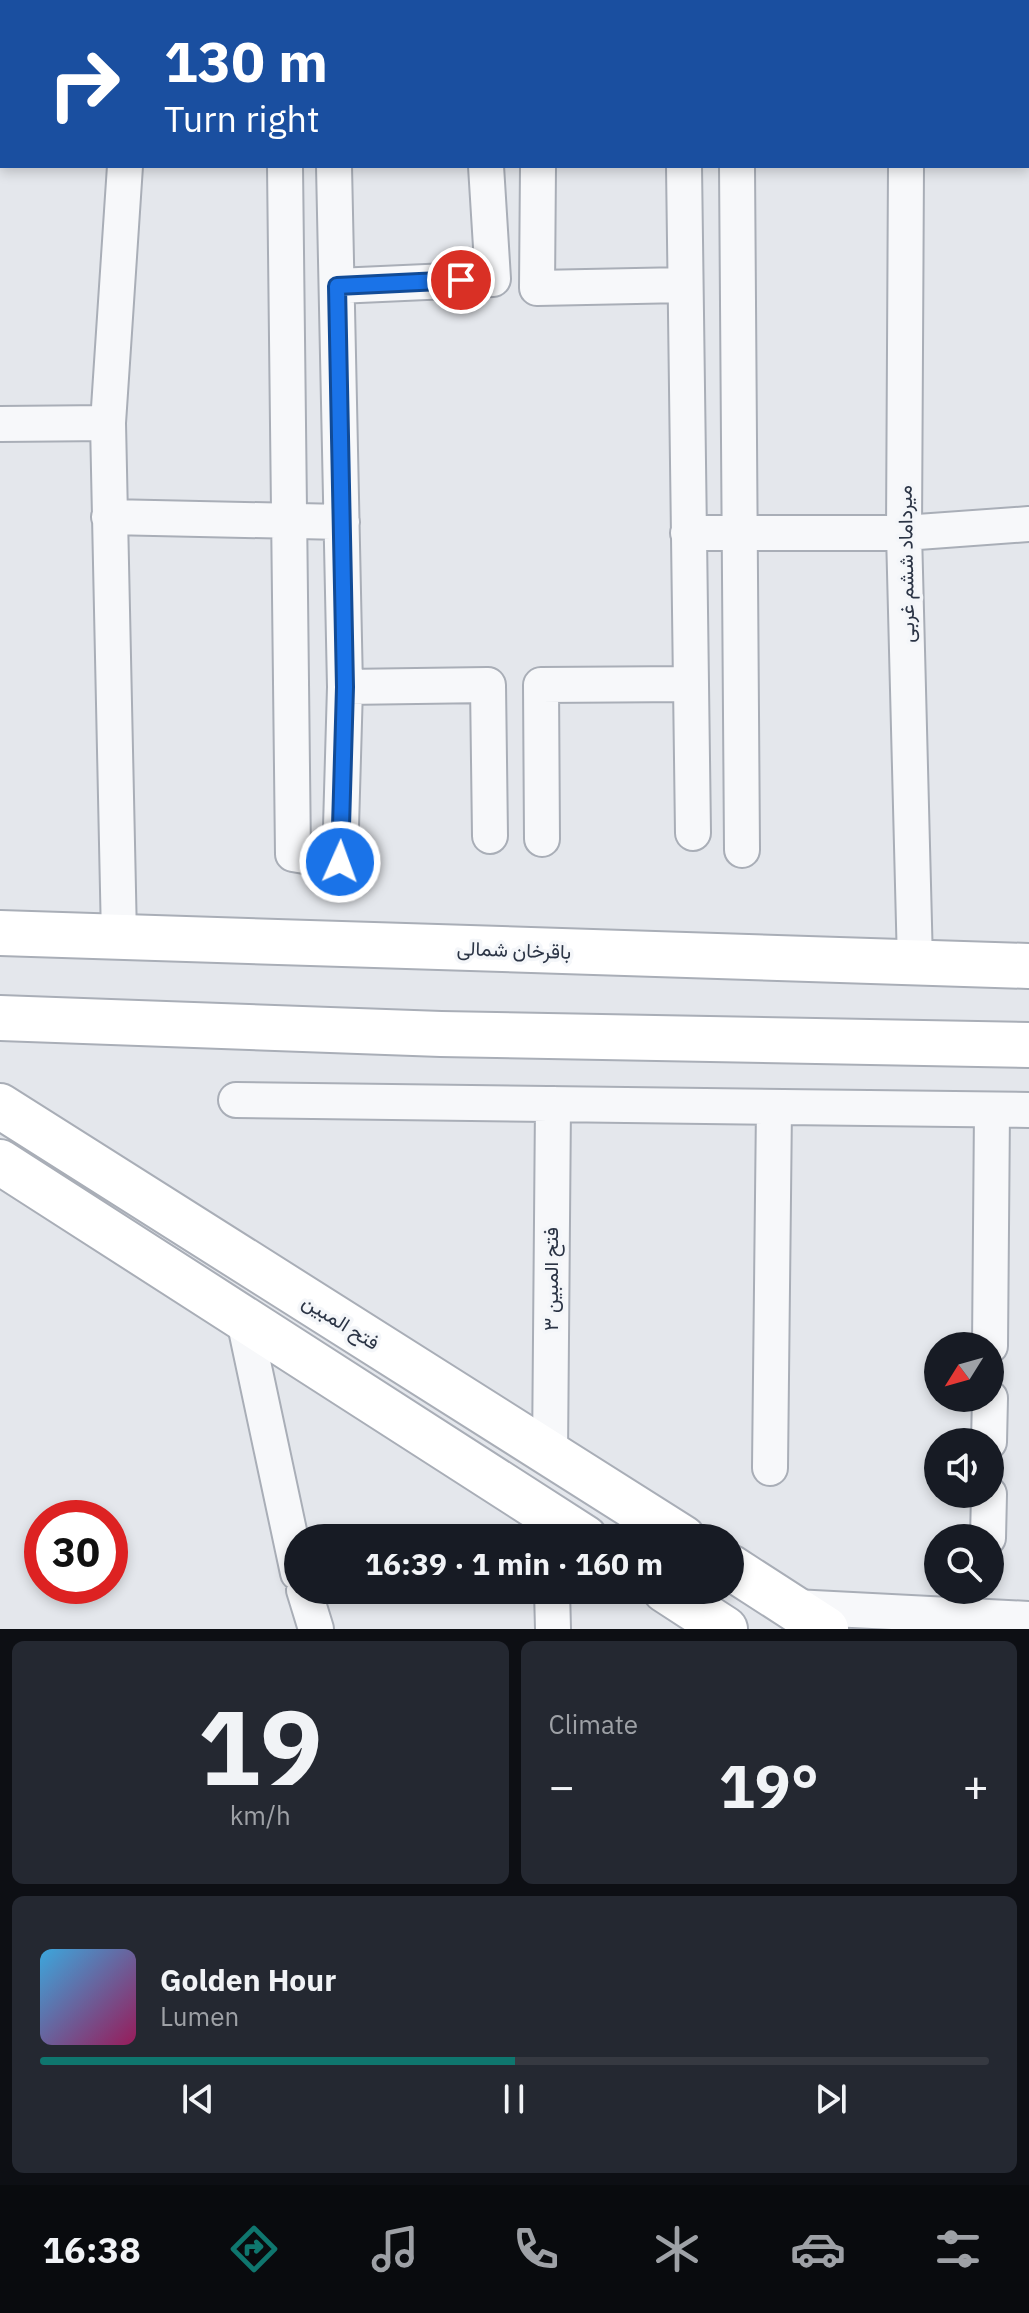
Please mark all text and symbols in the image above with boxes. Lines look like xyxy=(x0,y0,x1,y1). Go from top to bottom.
text: 130 m xyxy=(164,25,328,97)
icon: right xyxy=(32,32,136,136)
text: Turn right xyxy=(164,95,320,142)
pin xyxy=(427,246,495,314)
icon: arrive xyxy=(439,258,483,302)
street label: میرداماد ششم غربی xyxy=(891,485,920,643)
position arrow xyxy=(298,820,382,904)
street label: باقرخان شمالی xyxy=(456,934,572,965)
street label: فتح المبین ۳ xyxy=(537,1227,565,1331)
street label: فتح المبین xyxy=(297,1287,385,1357)
north arrow xyxy=(924,1332,1004,1412)
map controls xyxy=(924,1332,1004,1604)
button: sound xyxy=(924,1428,1004,1508)
speed limit sign: 30 xyxy=(24,1500,128,1604)
button: search xyxy=(924,1524,1004,1604)
text: 16:39 · 1 min · 160 m xyxy=(365,1544,663,1583)
text: 19 xyxy=(198,1678,323,1814)
text: Climate xyxy=(549,1707,638,1741)
text: 19° xyxy=(719,1746,819,1825)
text: − xyxy=(549,1757,575,1814)
text: + xyxy=(963,1757,989,1814)
text: km/h xyxy=(230,1798,291,1832)
text: Golden Hour xyxy=(160,1960,336,1999)
text: Lumen xyxy=(160,1999,239,2033)
icon: previous xyxy=(176,2077,220,2121)
icon: pause xyxy=(492,2077,536,2121)
icon: next xyxy=(809,2077,853,2121)
icon: directions xyxy=(226,2221,282,2277)
icon: music xyxy=(367,2221,423,2277)
icon: phone xyxy=(508,2221,564,2277)
icon: climate xyxy=(649,2221,705,2277)
icon: car xyxy=(790,2221,846,2277)
icon: filters xyxy=(930,2221,986,2277)
text: 16:38 xyxy=(42,2226,141,2273)

